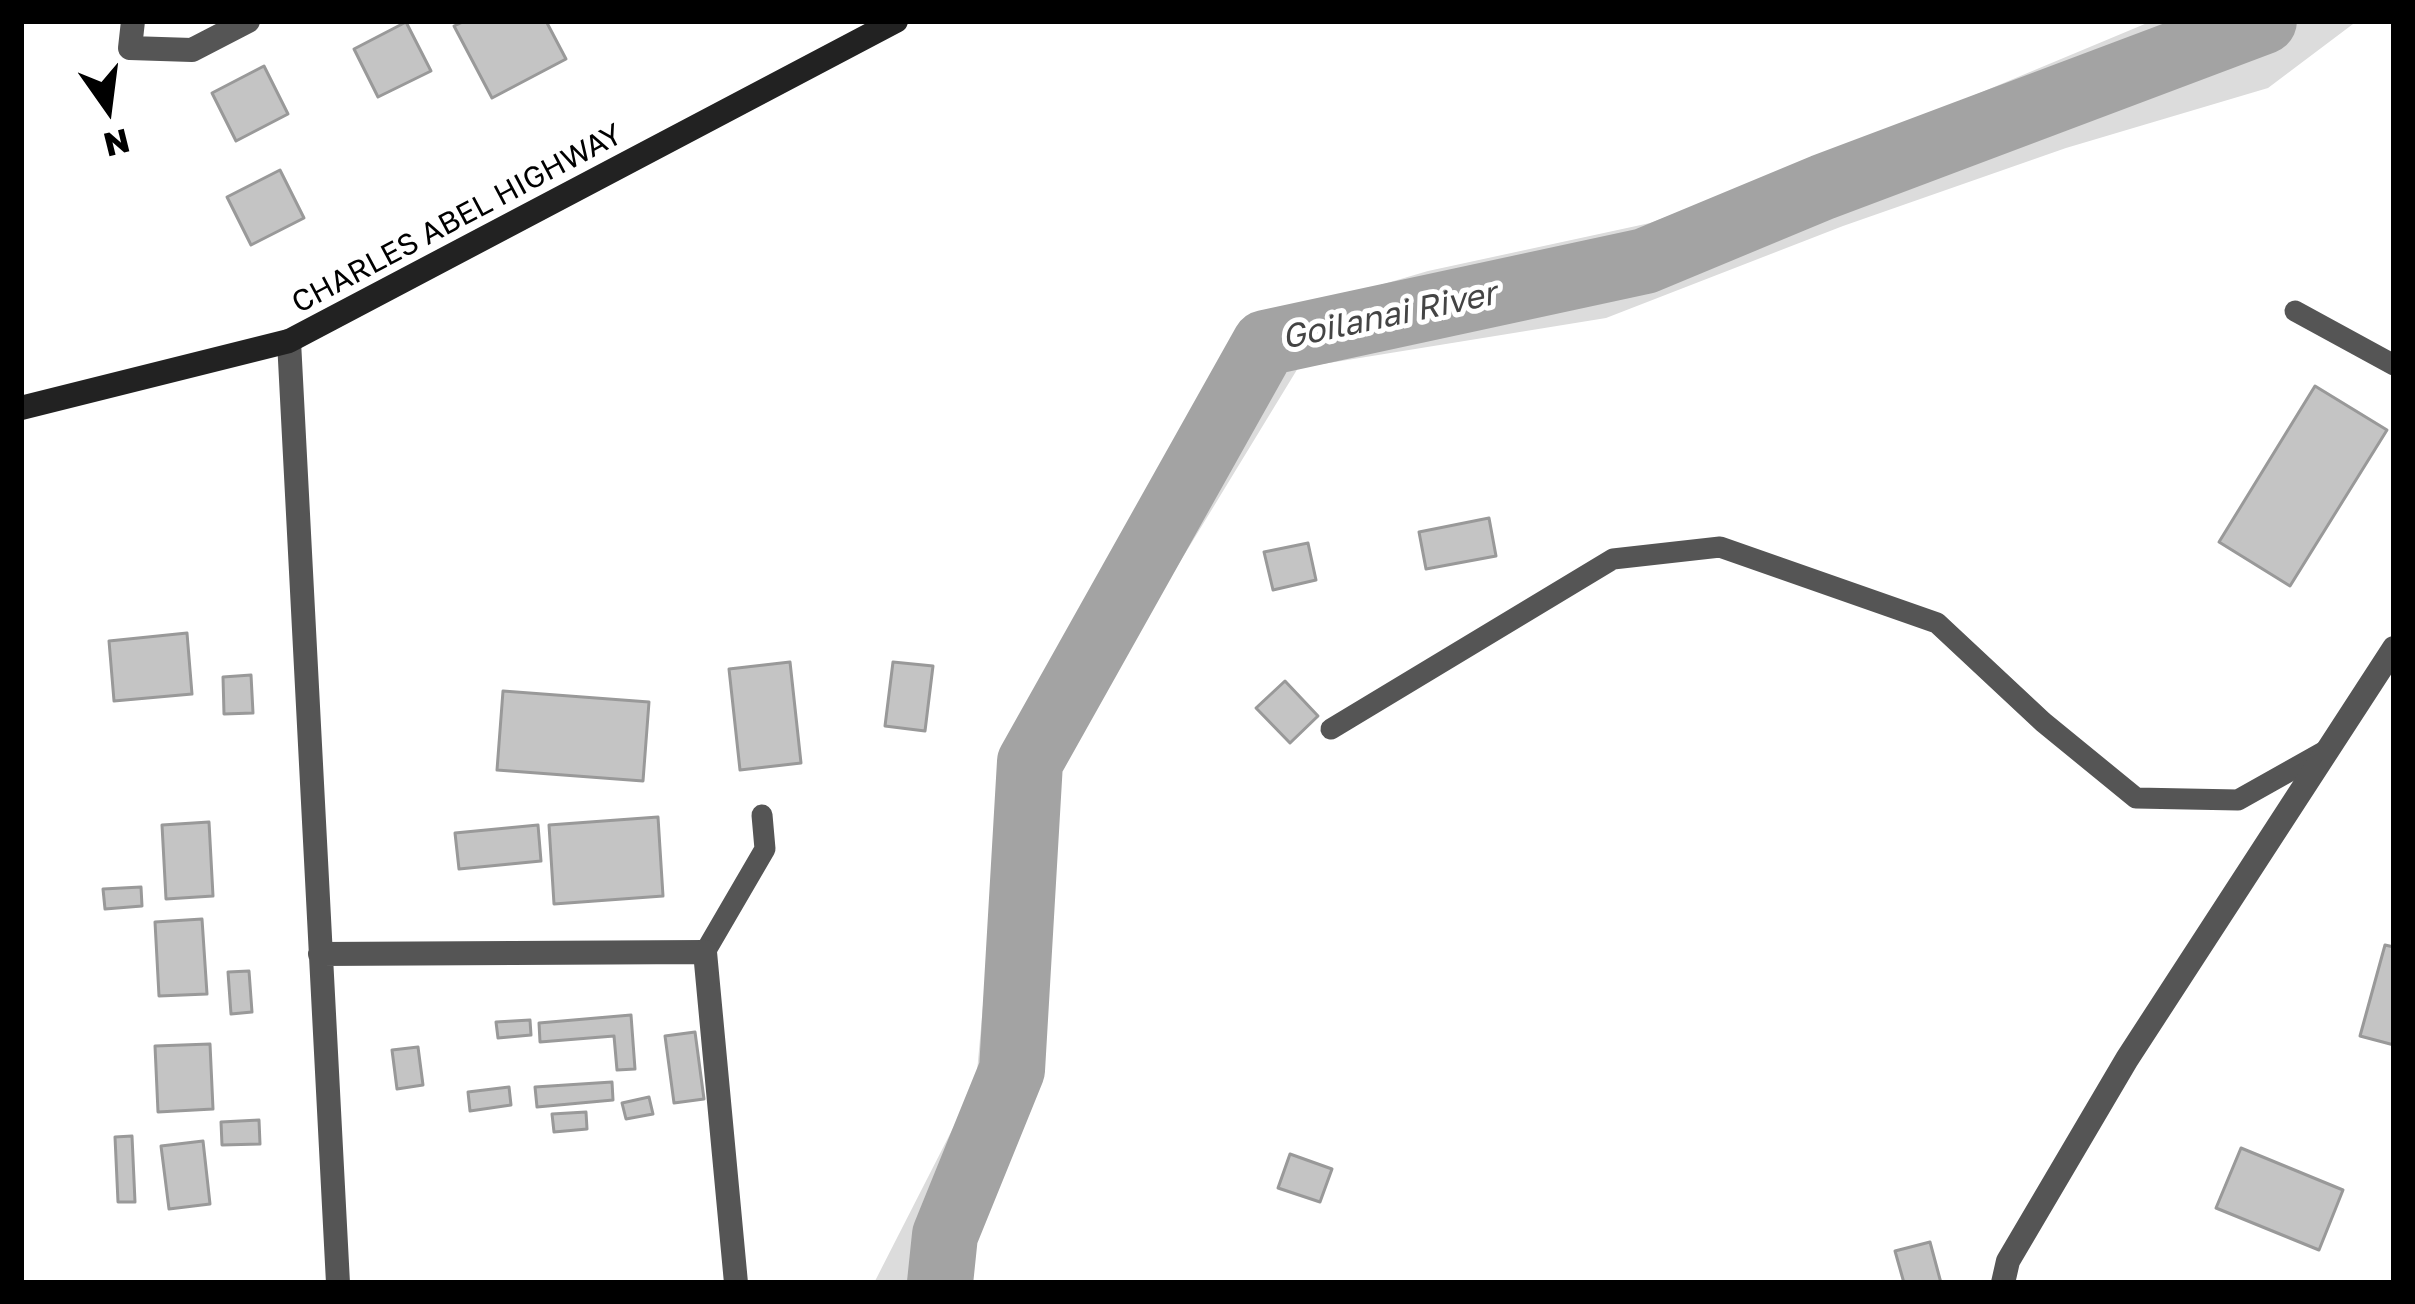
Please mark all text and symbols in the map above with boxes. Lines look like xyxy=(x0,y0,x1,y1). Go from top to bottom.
north arrow xyxy=(48,48,168,168)
street label: CHARLES ABEL HIGHWAY xyxy=(286,117,628,321)
text: N xyxy=(100,121,134,165)
water label: Goilanai River xyxy=(1278,274,1500,358)

